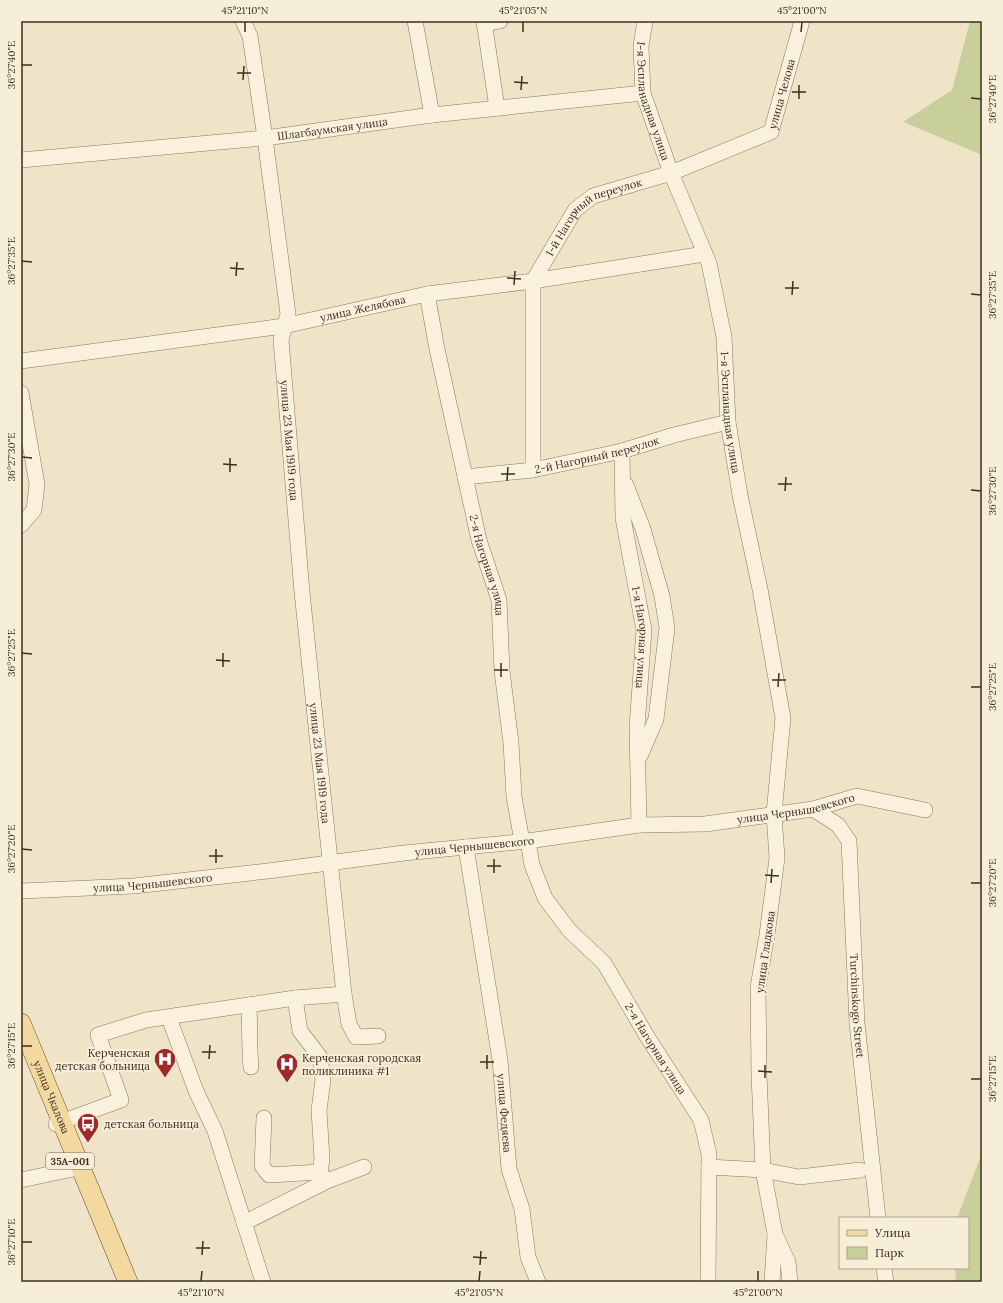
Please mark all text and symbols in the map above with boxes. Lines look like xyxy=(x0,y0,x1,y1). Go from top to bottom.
text: 45°21'10"N xyxy=(222,4,269,17)
text: 45°21'05"N xyxy=(499,4,548,17)
text: 45°21'00"N xyxy=(777,4,827,17)
street label: 1-я Эспланадная улица xyxy=(634,40,673,163)
text: 36°27'40"E xyxy=(5,41,18,89)
street label: улица Челова xyxy=(765,57,798,131)
text: 36°27'40"E xyxy=(986,75,999,123)
street label: Шлагбаумская улица xyxy=(276,114,389,143)
street label: 1-й Нагорный переулок xyxy=(542,175,644,259)
text: 36°27'35"E xyxy=(5,237,18,285)
text: 36°27'35"E xyxy=(986,271,999,319)
street label: улица Желябова xyxy=(319,292,407,325)
street label: 1-я Эспланадная улица xyxy=(718,351,743,475)
street label: улица 23 Мая 1919 года xyxy=(277,380,301,502)
text: 36°27'30"E xyxy=(5,433,18,481)
street label: 2-й Нагорный переулок xyxy=(533,433,661,476)
text: 36°27'30"E xyxy=(986,467,999,515)
street label: 2-я Нагорная улица xyxy=(467,513,507,616)
street label: 1-я Нагорная улица xyxy=(629,585,651,689)
text: 36°27'25"E xyxy=(5,629,18,677)
text: 36°27'25"E xyxy=(986,663,999,711)
street label: улица 23 Мая 1919 года xyxy=(307,702,333,824)
street label: улица Чернышевского xyxy=(736,790,856,827)
text: 36°27'20"E xyxy=(5,825,18,873)
street label: улица Чернышевского xyxy=(414,833,535,859)
text: 36°27'20"E xyxy=(986,859,999,907)
street label: улица Чернышевского xyxy=(93,870,213,895)
street label: улица Гладкова xyxy=(752,910,778,994)
street label: Turchinskogo Street xyxy=(847,953,868,1059)
street label: 2-я Нагорная улица xyxy=(622,1000,690,1097)
text: 36°27'15"E xyxy=(5,1023,18,1069)
place label: Керченская детская больница xyxy=(55,1046,150,1073)
hospital icon: Керченская детская больница xyxy=(152,1046,178,1079)
hospital icon: Керченская городская поликлиника #1 xyxy=(274,1051,300,1084)
place label: Керченская городская поликлиника #1 xyxy=(302,1051,421,1078)
text: 36°27'15"E xyxy=(986,1056,999,1102)
street label: улица Чкалова xyxy=(30,1058,73,1136)
street label: улица Федяева xyxy=(494,1073,515,1154)
bus stop icon: детская больница xyxy=(75,1111,101,1144)
place label: детская больница xyxy=(104,1117,199,1131)
road number: 35А-001 xyxy=(46,1153,94,1169)
legend xyxy=(839,1217,969,1269)
text: 36°27'10"E xyxy=(5,1219,18,1266)
text: Улица xyxy=(874,1225,911,1240)
text: Парк xyxy=(875,1245,904,1260)
text: 45°21'10"N xyxy=(178,1286,225,1299)
text: 45°21'05"N xyxy=(455,1286,504,1299)
text: 45°21'00"N xyxy=(733,1286,783,1299)

